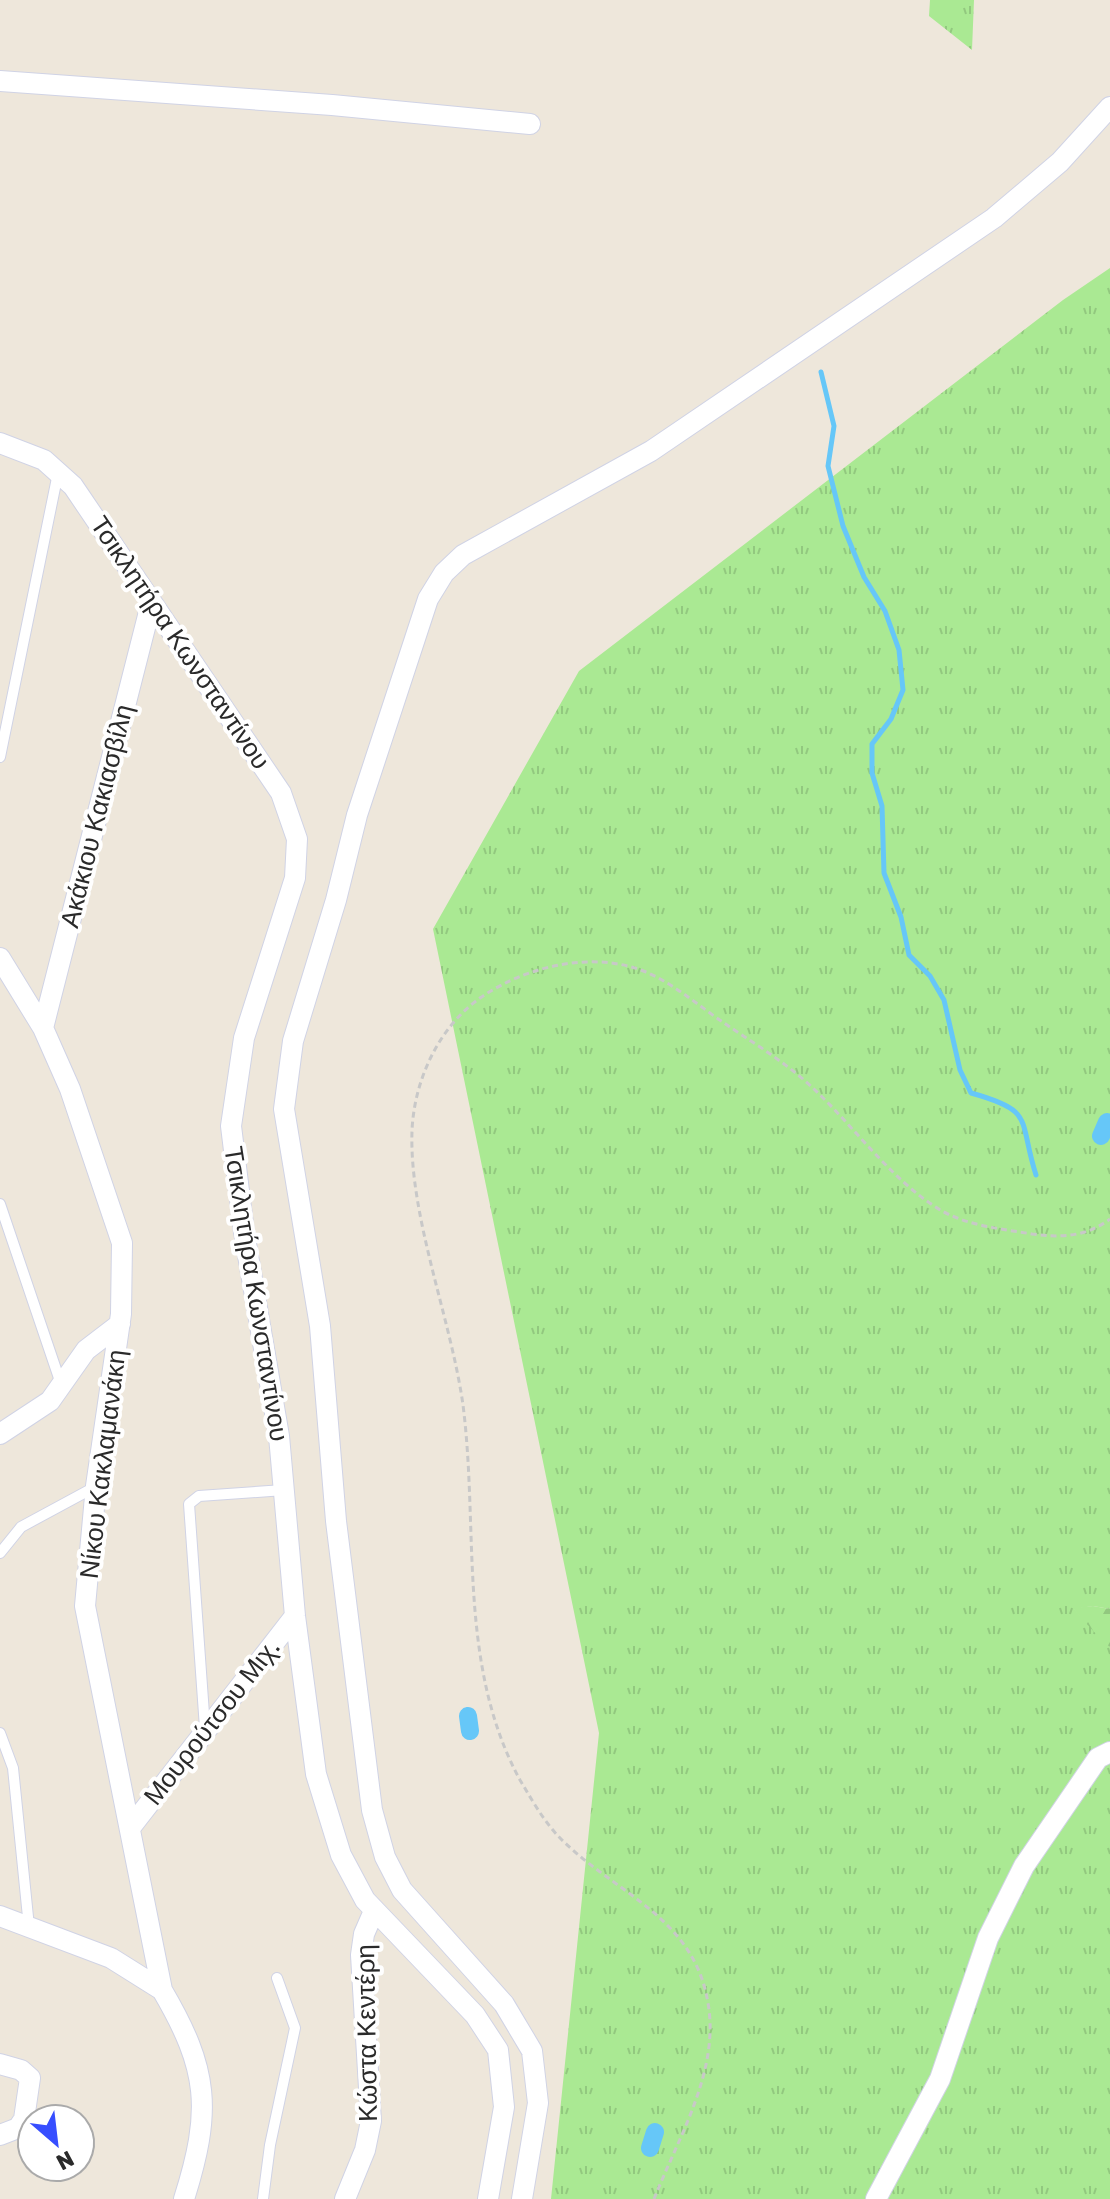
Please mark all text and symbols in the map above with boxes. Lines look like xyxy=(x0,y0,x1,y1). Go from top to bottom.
street label: Τσικλητήρα Κωνσταντίνου xyxy=(84,511,276,775)
street label: Ακάκιου Κακιασβίλη xyxy=(54,701,140,931)
street label: Τσικλητήρα Κωνσταντίνου xyxy=(217,1144,295,1444)
street label: Νίκου Κακλαμανάκη xyxy=(74,1348,132,1580)
street label: Μουρούτσου Μιχ. xyxy=(137,1633,287,1811)
street label: Κώστα Κεντέρη xyxy=(350,1944,384,2122)
north arrow xyxy=(16,2103,96,2183)
text: N xyxy=(52,2145,78,2176)

